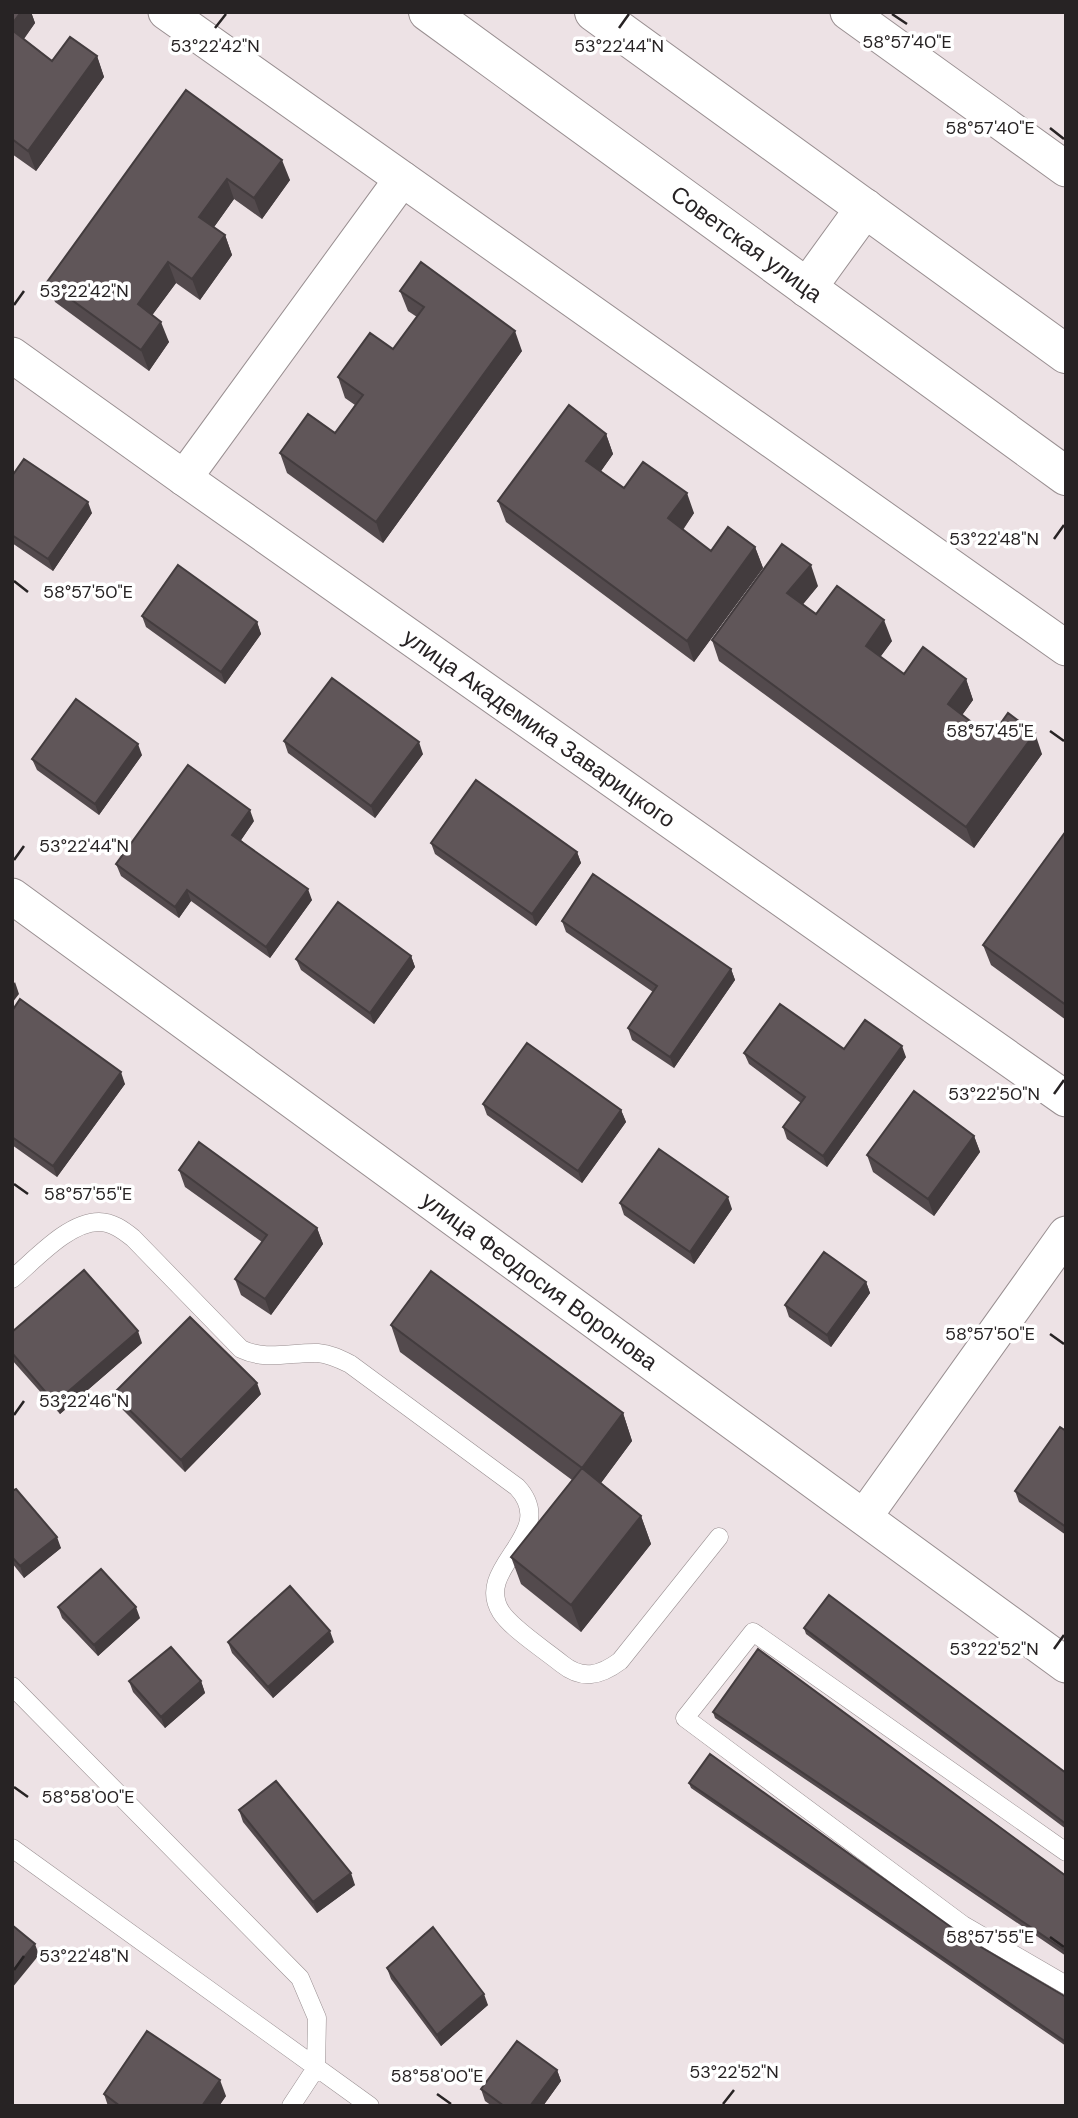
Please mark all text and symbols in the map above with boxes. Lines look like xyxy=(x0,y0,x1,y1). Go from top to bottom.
text: 58°57'40"E xyxy=(862,30,952,54)
text: 53°22'42"N xyxy=(170,34,260,58)
text: 53°22'44"N xyxy=(574,34,664,58)
text: 58°57'40"E xyxy=(945,116,1035,140)
street label: Советская улица xyxy=(665,179,829,309)
text: 53°22'42"N xyxy=(39,279,129,303)
text: 53°22'48"N xyxy=(949,527,1039,551)
text: 58°57'50"E xyxy=(43,580,133,604)
street label: улица Академика Заварицкого xyxy=(397,622,681,834)
text: 58°57'45"E xyxy=(946,719,1034,743)
text: 53°22'44"N xyxy=(39,834,129,858)
text: 53°22'50"N xyxy=(948,1082,1040,1106)
text: 58°57'55"E xyxy=(44,1182,132,1206)
street label: улица Феодосия Воронова xyxy=(415,1185,664,1377)
text: 58°57'50"E xyxy=(945,1322,1035,1346)
text: 53°22'46"N xyxy=(39,1389,129,1413)
text: 53°22'52"N xyxy=(949,1637,1039,1661)
text: 58°58'00"E xyxy=(42,1785,134,1809)
text: 58°57'55"E xyxy=(946,1925,1034,1949)
text: 53°22'48"N xyxy=(39,1944,129,1968)
text: 53°22'52"N xyxy=(689,2060,779,2084)
text: 58°58'00"E xyxy=(391,2064,483,2088)

